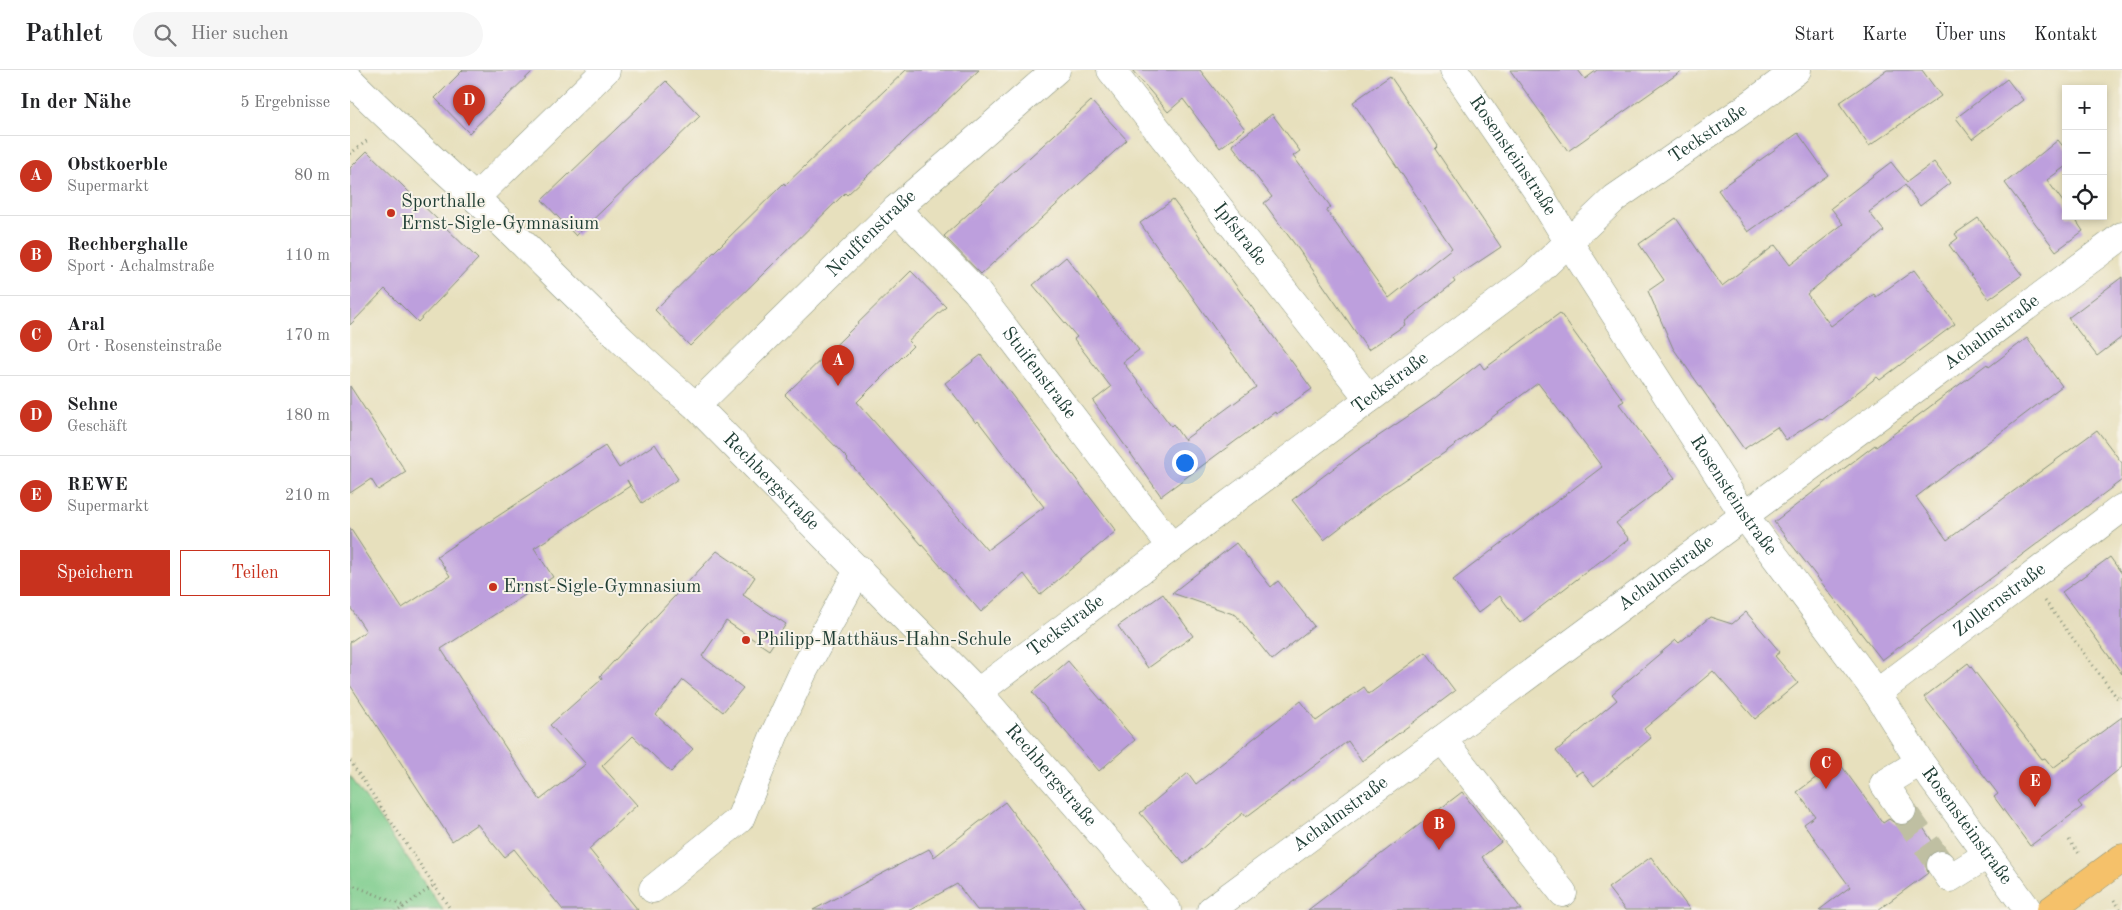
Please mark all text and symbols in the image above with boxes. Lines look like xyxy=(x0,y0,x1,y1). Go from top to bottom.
search box xyxy=(133,12,483,57)
icon: search xyxy=(151,21,179,49)
text: Pathlet xyxy=(25,23,103,47)
text: Hier suchen xyxy=(191,25,289,44)
text: Start xyxy=(1794,26,1834,44)
text: Karte xyxy=(1862,26,1907,44)
text: Über uns xyxy=(1935,26,2006,44)
text: Kontakt xyxy=(2034,26,2097,44)
pin: D xyxy=(453,85,485,126)
map controls xyxy=(2062,85,2107,220)
button: + xyxy=(2062,85,2107,130)
text: In der Nähe xyxy=(20,92,131,113)
street label: Rosensteinstraße xyxy=(1465,93,1560,219)
text: 5 Ergebnisse xyxy=(240,95,330,111)
street label: Teckstraße xyxy=(1666,101,1751,167)
button: − xyxy=(2062,130,2107,175)
text: Obstkoerble xyxy=(67,156,168,175)
text: A xyxy=(30,168,42,184)
text: 80 m xyxy=(294,168,330,184)
button: locate xyxy=(2062,175,2107,220)
text: Supermarkt xyxy=(67,179,149,195)
street label: Neuffenstraße xyxy=(823,187,920,281)
place label: Sporthalle Ernst-Sigle-Gymnasium xyxy=(401,193,599,234)
street label: Ipfstraße xyxy=(1210,199,1270,270)
marker: Sporthalle Ernst-Sigle-Gymnasium xyxy=(385,207,397,219)
text: Rechberghalle xyxy=(67,236,188,255)
text: B xyxy=(30,248,42,264)
text: 110 m xyxy=(285,248,330,264)
text: Sport · Achalmstraße xyxy=(67,259,214,275)
street label: Achalmstraße xyxy=(1940,291,2043,374)
text: Aral xyxy=(67,316,105,335)
street label: Stuifenstraße xyxy=(998,324,1080,423)
text: C xyxy=(31,328,41,344)
text: 170 m xyxy=(285,328,330,344)
text: Ort · Rosensteinstraße xyxy=(67,339,222,355)
pin: A xyxy=(822,345,854,386)
street label: Teckstraße xyxy=(1348,349,1432,418)
text: Sehne xyxy=(67,396,118,415)
text: D xyxy=(30,408,42,424)
text: 180 m xyxy=(285,408,330,424)
text: Geschäft xyxy=(67,419,127,435)
street label: Rechbergstraße xyxy=(719,429,823,534)
street label: Rosensteinstraße xyxy=(1686,432,1780,559)
your location xyxy=(1172,450,1198,476)
text: REWE xyxy=(67,476,128,495)
text: E xyxy=(30,488,42,504)
text: 210 m xyxy=(285,488,330,504)
text: Supermarkt xyxy=(67,499,149,515)
street label: Achalmstraße xyxy=(1615,532,1717,615)
button: Speichern xyxy=(20,550,170,596)
button: Teilen xyxy=(180,550,330,596)
street label: Zollernstraße xyxy=(1950,560,2049,641)
place label: Ernst-Sigle-Gymnasium xyxy=(503,578,701,597)
marker: Ernst-Sigle-Gymnasium xyxy=(487,581,499,593)
street label: Teckstraße xyxy=(1024,591,1108,661)
place label: Philipp-Matthäus-Hahn-Schule xyxy=(756,631,1012,650)
marker: Philipp-Matthäus-Hahn-Schule xyxy=(740,634,752,646)
street label: Rechbergstraße xyxy=(1001,721,1100,830)
pin: C xyxy=(1810,748,1842,789)
street label: Rosensteinstraße xyxy=(1918,764,2016,888)
pin: E xyxy=(2019,766,2051,807)
street label: Achalmstraße xyxy=(1289,773,1392,856)
pin: B xyxy=(1423,809,1455,850)

